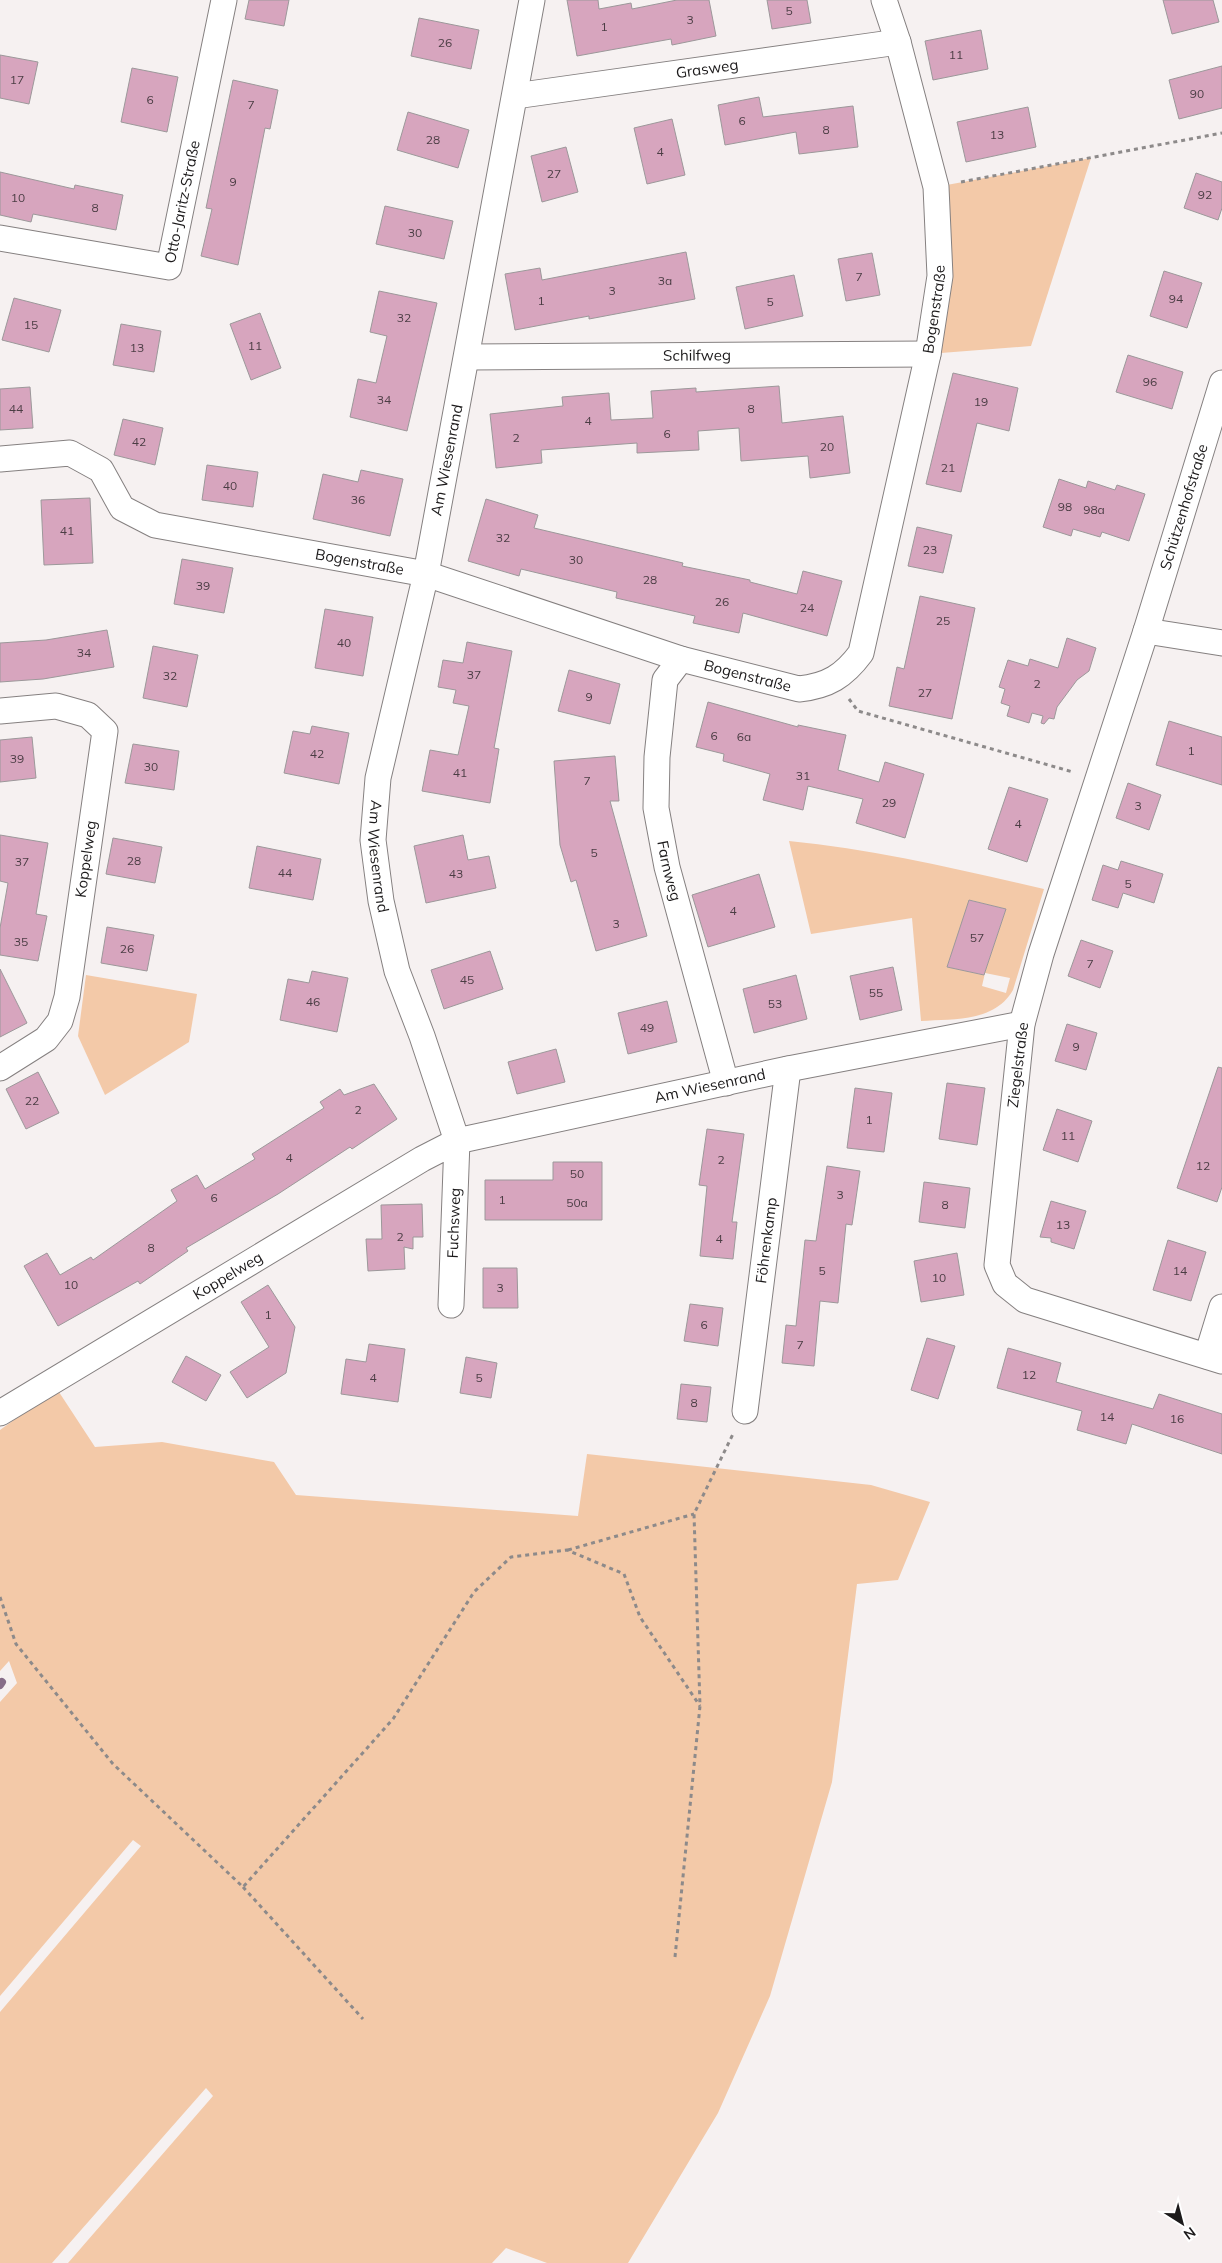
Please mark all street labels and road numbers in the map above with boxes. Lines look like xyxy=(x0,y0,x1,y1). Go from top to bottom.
street label: Grasweg xyxy=(675,55,739,82)
street label: Otto-Jaritz-Straße xyxy=(160,139,204,265)
street label: Bogenstraße xyxy=(918,265,949,355)
street label: Schilfweg xyxy=(663,345,731,365)
street label: Am Wiesenrand xyxy=(426,403,467,517)
street label: Schützenhofstraße xyxy=(1155,441,1212,572)
street label: Bogenstraße xyxy=(314,544,405,579)
street label: Bogenstraße xyxy=(702,655,793,696)
street label: Am Wiesenrand xyxy=(364,799,393,914)
street label: Koppelweg xyxy=(71,819,100,899)
street label: Farnweg xyxy=(653,839,686,903)
street label: Ziegelstraße xyxy=(1003,1021,1032,1109)
street label: Am Wiesenrand xyxy=(653,1064,767,1107)
street label: Fuchsweg xyxy=(443,1187,464,1259)
street label: Föhrenkamp xyxy=(751,1196,781,1284)
street label: Koppelweg xyxy=(189,1247,266,1304)

